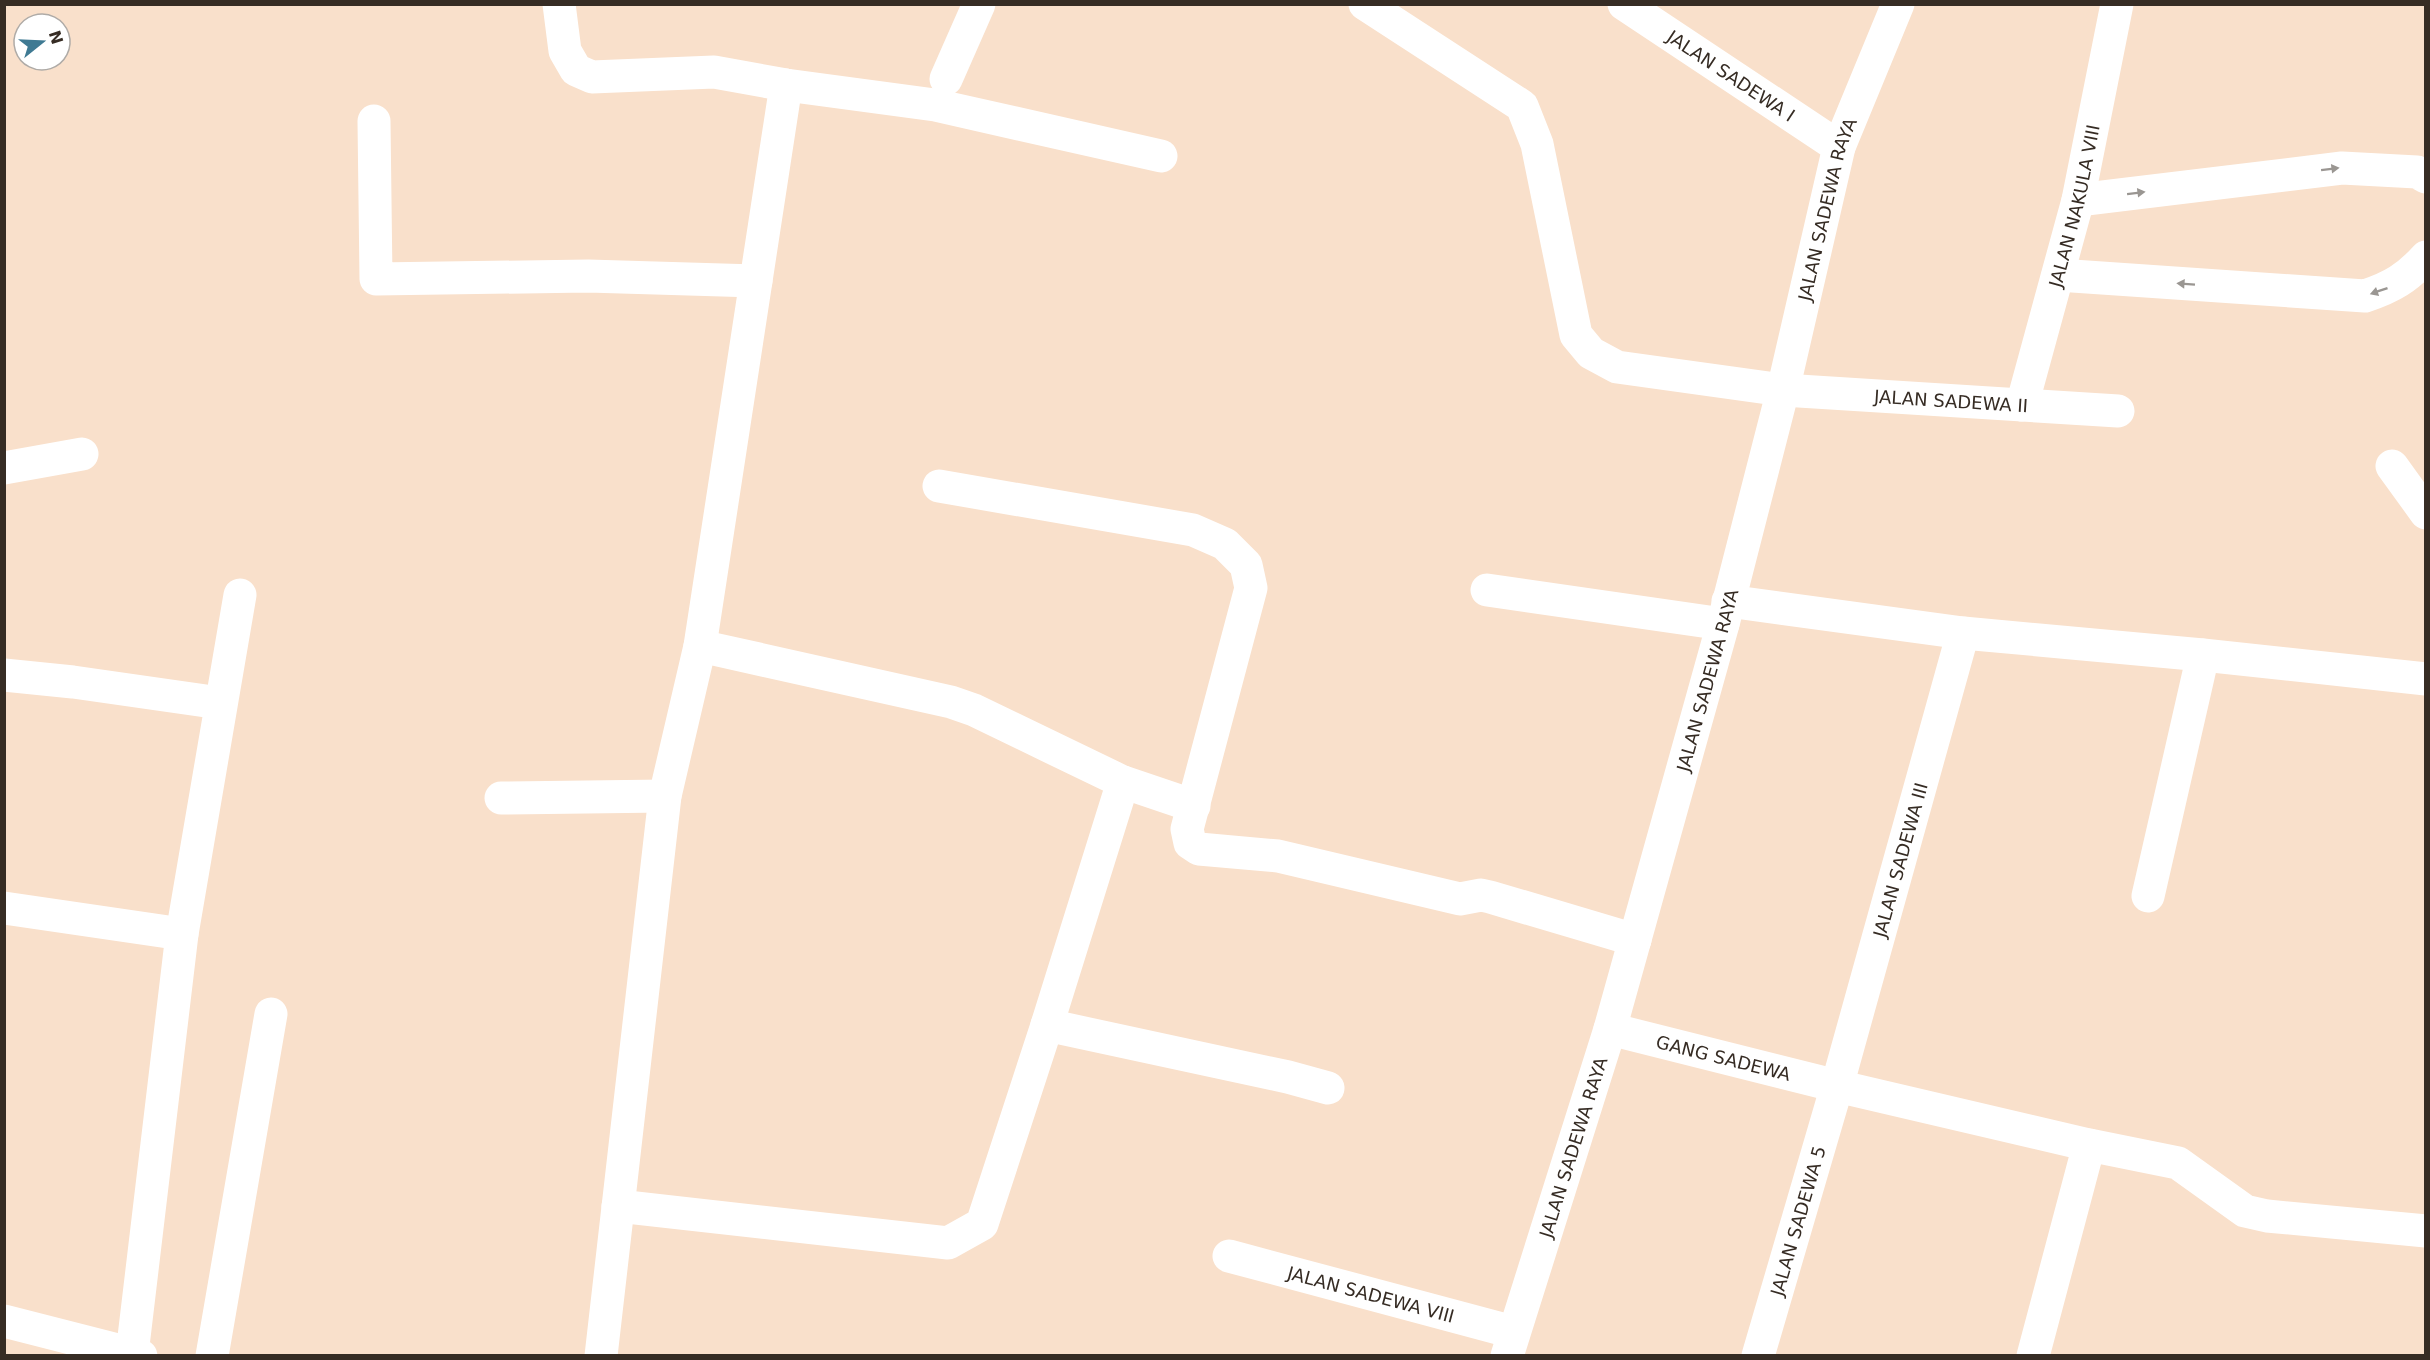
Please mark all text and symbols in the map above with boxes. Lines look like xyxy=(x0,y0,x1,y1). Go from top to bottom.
north arrow xyxy=(12,12,72,72)
street label: JALAN SADEWA I xyxy=(1663,25,1799,125)
text: N xyxy=(45,28,67,47)
street label: JALAN SADEWA RAYA xyxy=(1793,114,1861,304)
street label: JALAN NAKULA VIII xyxy=(2044,123,2103,290)
one-way arrow xyxy=(2320,165,2339,174)
one-way arrow xyxy=(2127,188,2146,198)
one-way arrow xyxy=(2176,279,2195,288)
one-way arrow xyxy=(2370,287,2388,297)
street label: JALAN SADEWA II xyxy=(1873,385,2029,416)
street label: JALAN SADEWA RAYA xyxy=(1672,586,1742,775)
street label: JALAN SADEWA III xyxy=(1868,780,1931,941)
street label: GANG SADEWA xyxy=(1654,1031,1794,1085)
street label: JALAN SADEWA RAYA xyxy=(1534,1054,1611,1241)
street label: JALAN SADEWA 5 xyxy=(1765,1143,1829,1299)
street label: JALAN SADEWA VIII xyxy=(1284,1261,1457,1326)

